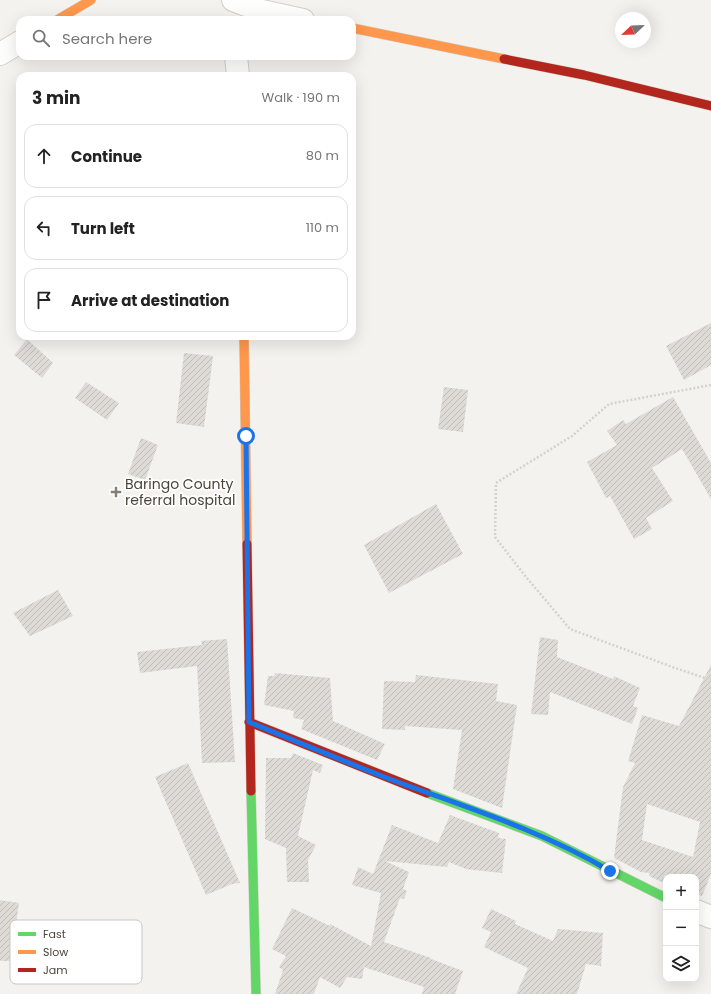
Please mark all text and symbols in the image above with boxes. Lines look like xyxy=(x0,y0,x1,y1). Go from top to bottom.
north arrow xyxy=(615,12,651,48)
search box xyxy=(16,16,356,60)
icon: search xyxy=(30,27,52,49)
text: Search here xyxy=(62,28,152,49)
text: 3 min xyxy=(32,86,80,110)
text: Walk · 190 m xyxy=(262,88,340,107)
icon: ahead xyxy=(33,145,55,167)
text: Continue xyxy=(71,146,142,167)
text: 80 m xyxy=(306,146,339,165)
icon: left xyxy=(33,217,55,239)
text: Turn left xyxy=(71,218,135,239)
text: 110 m xyxy=(306,218,339,237)
icon: arrive xyxy=(33,289,55,311)
text: Arrive at destination xyxy=(71,290,229,311)
route start xyxy=(237,427,255,445)
place label: Baringo County referral hospital xyxy=(125,474,235,510)
marker: Baringo County referral hospital xyxy=(110,486,122,498)
route end xyxy=(601,862,619,880)
map controls xyxy=(663,874,699,982)
button: + xyxy=(663,874,699,910)
button: − xyxy=(663,910,699,946)
legend xyxy=(10,920,142,984)
text: Fast xyxy=(43,926,66,942)
text: Slow xyxy=(43,944,68,960)
button: layers xyxy=(663,946,699,982)
text: Jam xyxy=(43,962,68,978)

